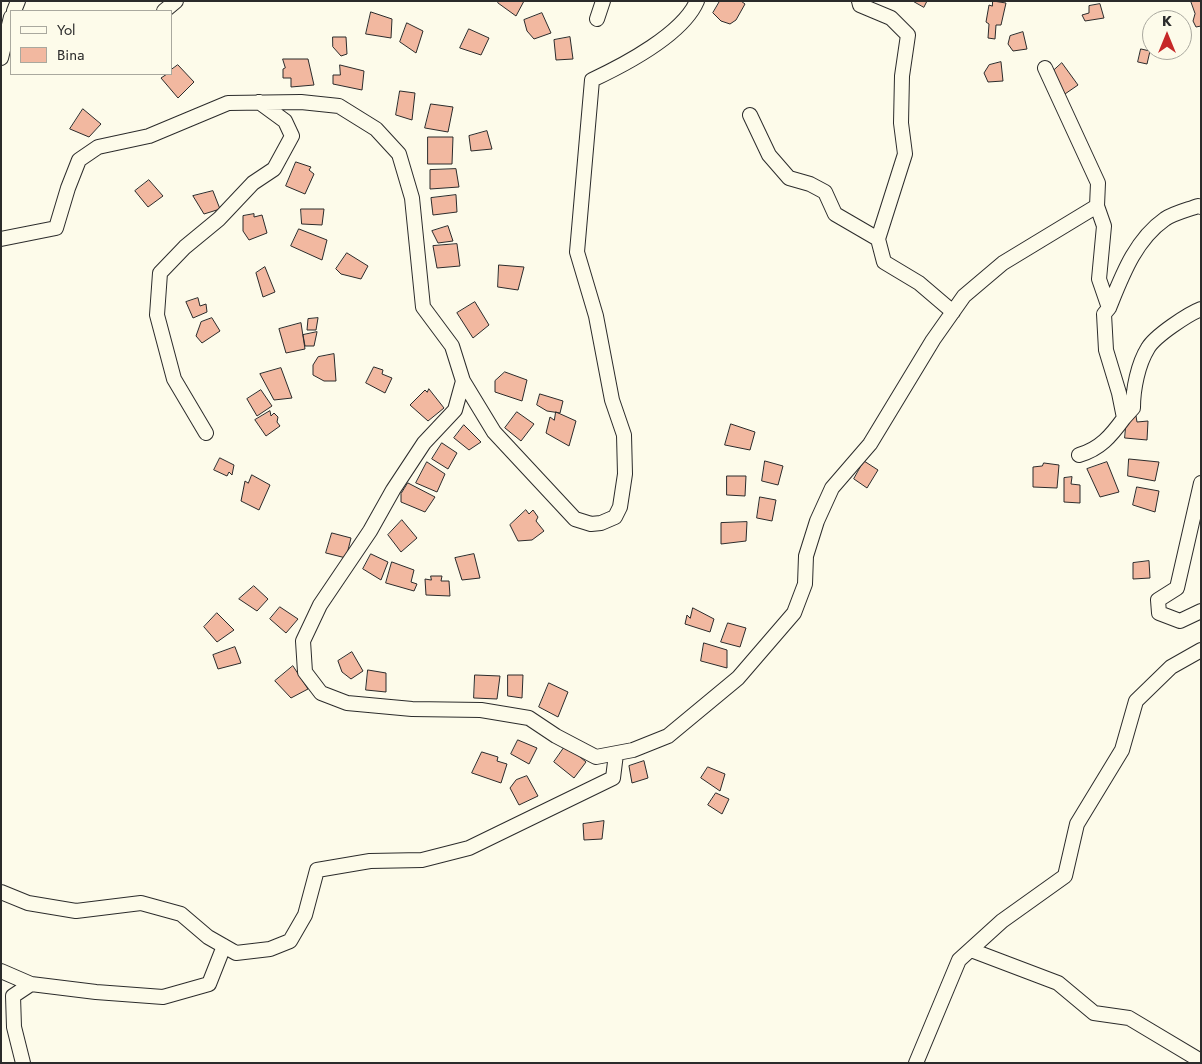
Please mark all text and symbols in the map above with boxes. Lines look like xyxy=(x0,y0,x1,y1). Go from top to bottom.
legend xyxy=(10,10,172,75)
north arrow xyxy=(1142,10,1192,60)
text: K xyxy=(1162,11,1172,31)
text: Yol xyxy=(57,19,76,41)
text: Bina xyxy=(57,44,84,66)

